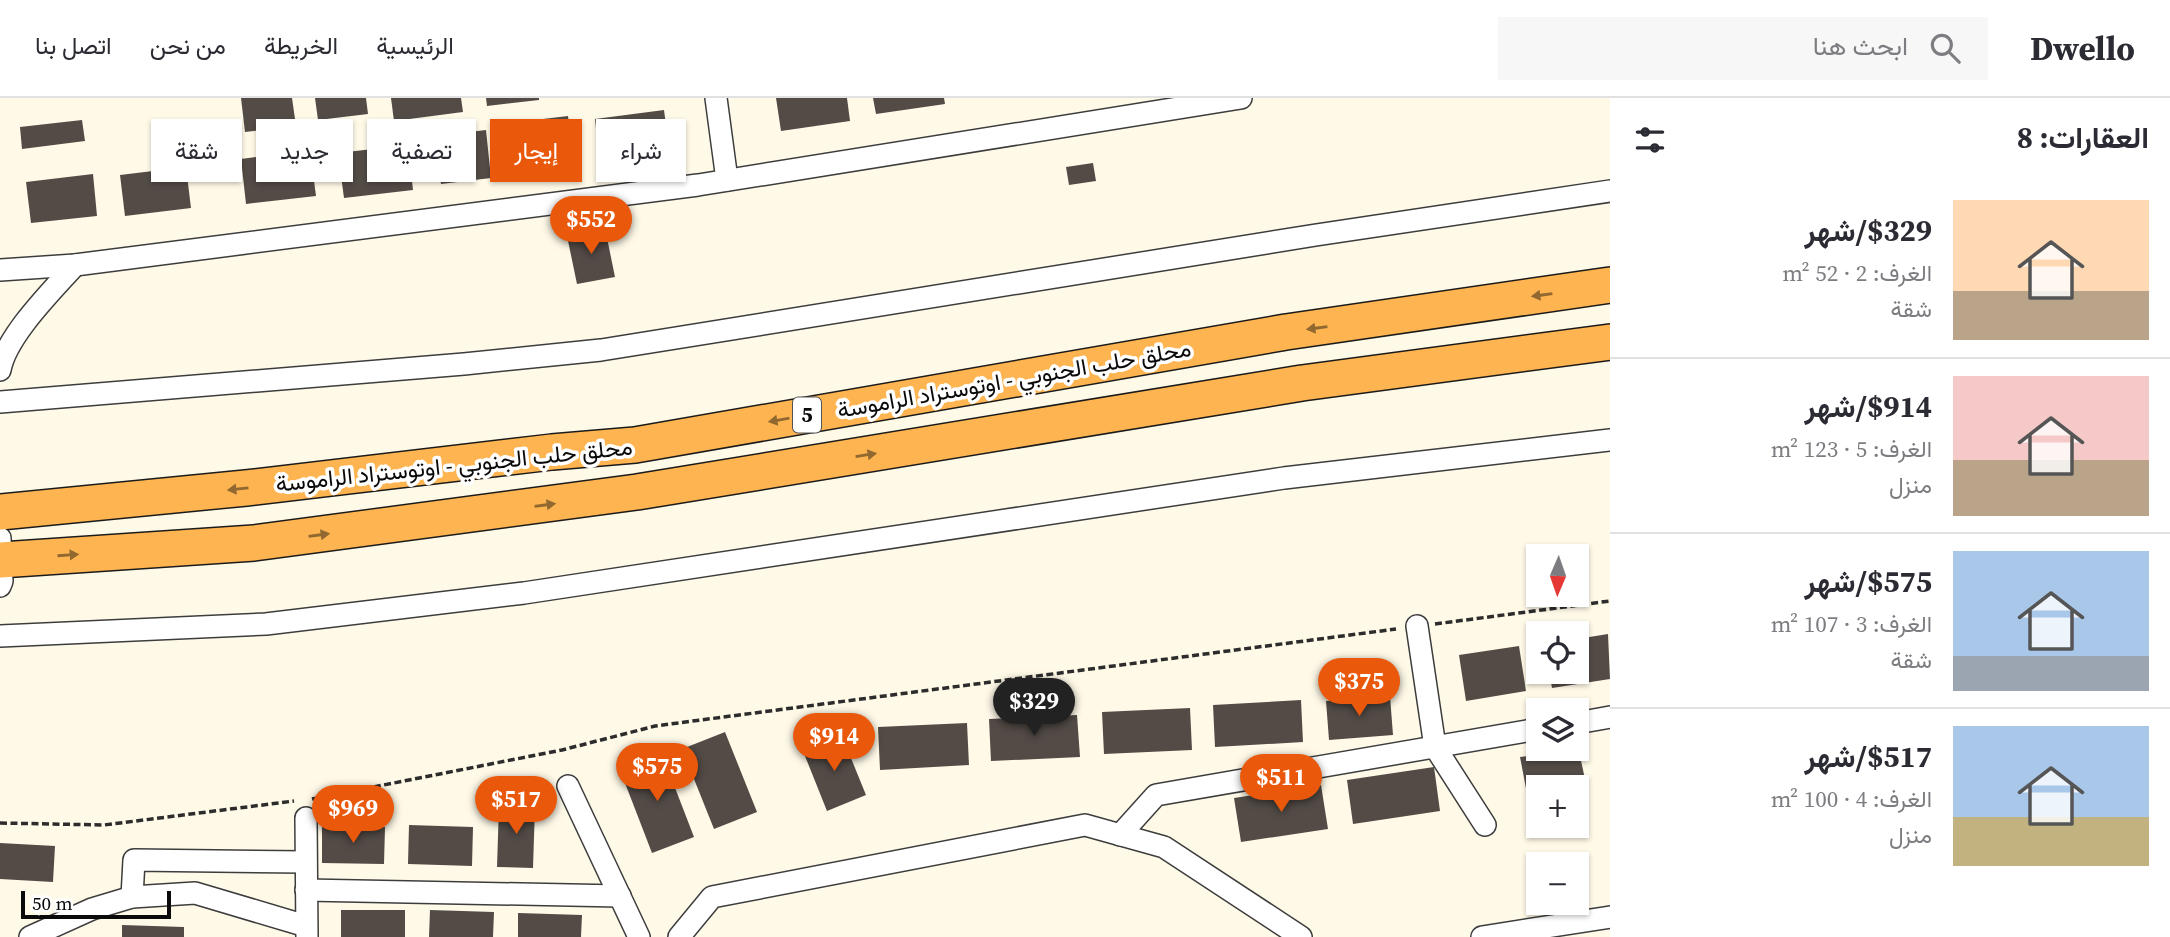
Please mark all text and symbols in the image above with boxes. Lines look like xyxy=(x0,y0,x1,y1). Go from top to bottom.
search box xyxy=(1498,17,1988,80)
text: Dwello xyxy=(2030,26,2135,71)
text: ابحث هنا xyxy=(1813,28,1908,64)
text: اتصل بنا xyxy=(35,29,112,62)
text: من نحن xyxy=(150,29,226,62)
text: الخريطة xyxy=(264,29,338,62)
text: الرئيسية xyxy=(376,29,454,62)
icon: search xyxy=(1926,29,1964,67)
text: العقارات: 8 xyxy=(2017,117,2149,158)
chip: شقة xyxy=(151,119,242,182)
chip: جديد xyxy=(256,119,353,182)
chip: تصفية xyxy=(367,119,476,182)
chip: إيجار xyxy=(490,119,582,182)
chip: شراء xyxy=(596,119,686,182)
icon: filters xyxy=(1631,121,1669,159)
pin: $552 xyxy=(550,197,632,256)
text: $552 xyxy=(566,203,616,235)
text: $329/شهر xyxy=(1805,210,1932,251)
icon: home xyxy=(2009,228,2093,312)
text: الغرف: 2 · 52 m² xyxy=(1782,257,1932,289)
one-way arrow xyxy=(1531,289,1553,300)
text: شقة xyxy=(1890,293,1932,325)
one-way arrow xyxy=(1306,323,1328,334)
street label: محلق حلب الجنوبي - اوتوستراد الراموسة xyxy=(835,332,1194,429)
text: $914/شهر xyxy=(1805,386,1932,427)
road number: 5 xyxy=(793,398,821,432)
icon: home xyxy=(2009,404,2093,488)
one-way arrow xyxy=(768,415,790,426)
street label: محلق حلب الجنوبي - اوتوستراد الراموسة xyxy=(274,430,634,503)
text: الغرف: 5 · 123 m² xyxy=(1771,433,1932,465)
one-way arrow xyxy=(855,449,877,460)
text: منزل xyxy=(1889,469,1932,501)
one-way arrow xyxy=(227,484,249,495)
one-way arrow xyxy=(534,499,556,510)
one-way arrow xyxy=(308,529,330,540)
north arrow xyxy=(1526,544,1589,607)
map controls xyxy=(1526,544,1589,915)
one-way arrow xyxy=(57,549,79,560)
text: $575/شهر xyxy=(1805,561,1932,602)
icon: home xyxy=(2009,579,2093,663)
text: الغرف: 3 · 107 m² xyxy=(1771,608,1932,640)
button: locate xyxy=(1526,621,1589,684)
text: شقة xyxy=(1890,644,1932,676)
pin: $375 xyxy=(1318,658,1400,718)
text: $375 xyxy=(1334,665,1384,697)
pin: $329 xyxy=(993,678,1075,738)
text: $329 xyxy=(1009,685,1059,717)
button: layers xyxy=(1526,698,1589,761)
pin: $914 xyxy=(793,714,875,773)
text: $914 xyxy=(809,720,859,752)
text: $517/شهر xyxy=(1805,736,1932,777)
pin: $575 xyxy=(616,744,698,803)
text: $575 xyxy=(632,750,682,782)
pin: $511 xyxy=(1240,754,1322,814)
icon: home xyxy=(2009,754,2093,838)
text: $511 xyxy=(1256,761,1306,793)
button: + xyxy=(1526,775,1589,838)
pin: $517 xyxy=(475,776,557,836)
text: $517 xyxy=(491,783,541,815)
text: الغرف: 4 · 100 m² xyxy=(1771,783,1932,815)
pin: $969 xyxy=(312,786,394,845)
text: $969 xyxy=(328,792,378,824)
text: منزل xyxy=(1889,819,1932,851)
button: − xyxy=(1526,852,1589,915)
scale bar xyxy=(21,888,172,920)
text: 50 m xyxy=(32,890,73,916)

